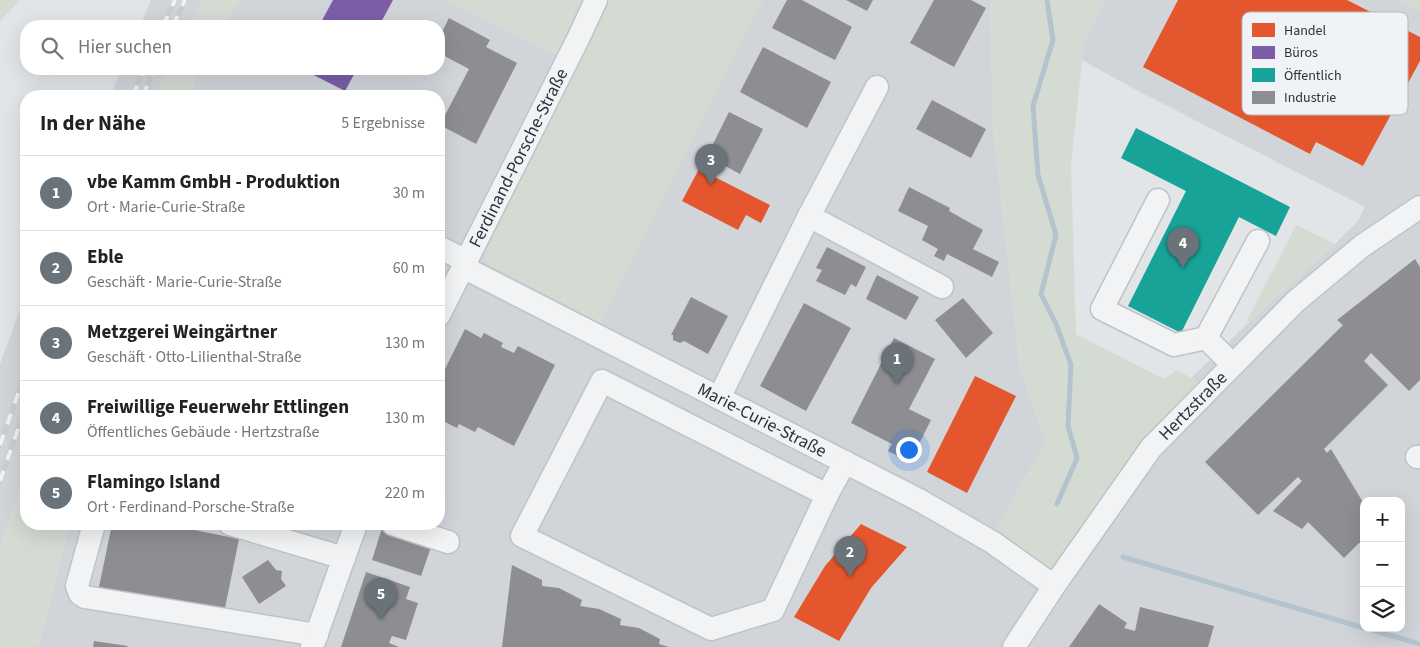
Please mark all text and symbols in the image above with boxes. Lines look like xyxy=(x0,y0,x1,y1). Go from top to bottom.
legend xyxy=(1242,12,1408,115)
search box xyxy=(20,20,445,75)
text: Handel xyxy=(1284,21,1327,41)
icon: search xyxy=(38,34,66,62)
text: Hier suchen xyxy=(78,34,172,61)
text: Büros xyxy=(1284,43,1318,63)
street label: Ferdinand-Porsche-Straße xyxy=(463,64,574,252)
text: Öffentlich xyxy=(1284,66,1342,86)
text: Industrie xyxy=(1284,88,1336,108)
text: In der Nähe xyxy=(40,108,146,138)
text: 5 Ergebnisse xyxy=(341,112,425,134)
pin: 3 xyxy=(695,144,727,185)
text: vbe Kamm GmbH - Produktion xyxy=(87,169,340,196)
text: 1 xyxy=(52,182,60,204)
text: 30 m xyxy=(393,182,425,204)
text: Ort · Marie-Curie-Straße xyxy=(87,196,245,218)
pin: 4 xyxy=(1167,227,1199,268)
text: Eble xyxy=(87,244,124,271)
text: 2 xyxy=(52,257,60,279)
text: 60 m xyxy=(393,257,425,279)
text: Geschäft · Marie-Curie-Straße xyxy=(87,271,282,293)
text: Metzgerei Weingärtner xyxy=(87,319,277,346)
text: 3 xyxy=(52,332,60,354)
text: 130 m xyxy=(385,332,425,354)
pin: 1 xyxy=(881,343,913,384)
text: Geschäft · Otto-Lilienthal-Straße xyxy=(87,346,301,368)
street label: Hertzstraße xyxy=(1153,366,1233,446)
street label: Marie-Curie-Straße xyxy=(693,377,831,464)
text: Freiwillige Feuerwehr Ettlingen xyxy=(87,394,349,421)
text: 4 xyxy=(52,407,60,429)
text: 130 m xyxy=(385,407,425,429)
text: Öffentliches Gebäude · Hertzstraße xyxy=(87,421,319,443)
your location xyxy=(896,437,922,463)
text: Flamingo Island xyxy=(87,469,220,496)
text: 5 xyxy=(52,482,60,504)
text: 220 m xyxy=(385,482,425,504)
text: Ort · Ferdinand-Porsche-Straße xyxy=(87,496,295,518)
map controls xyxy=(1360,497,1405,632)
button: + xyxy=(1360,497,1405,542)
pin: 2 xyxy=(834,536,866,577)
button: − xyxy=(1360,542,1405,587)
pin: 5 xyxy=(365,578,397,619)
button: layers xyxy=(1360,587,1405,632)

